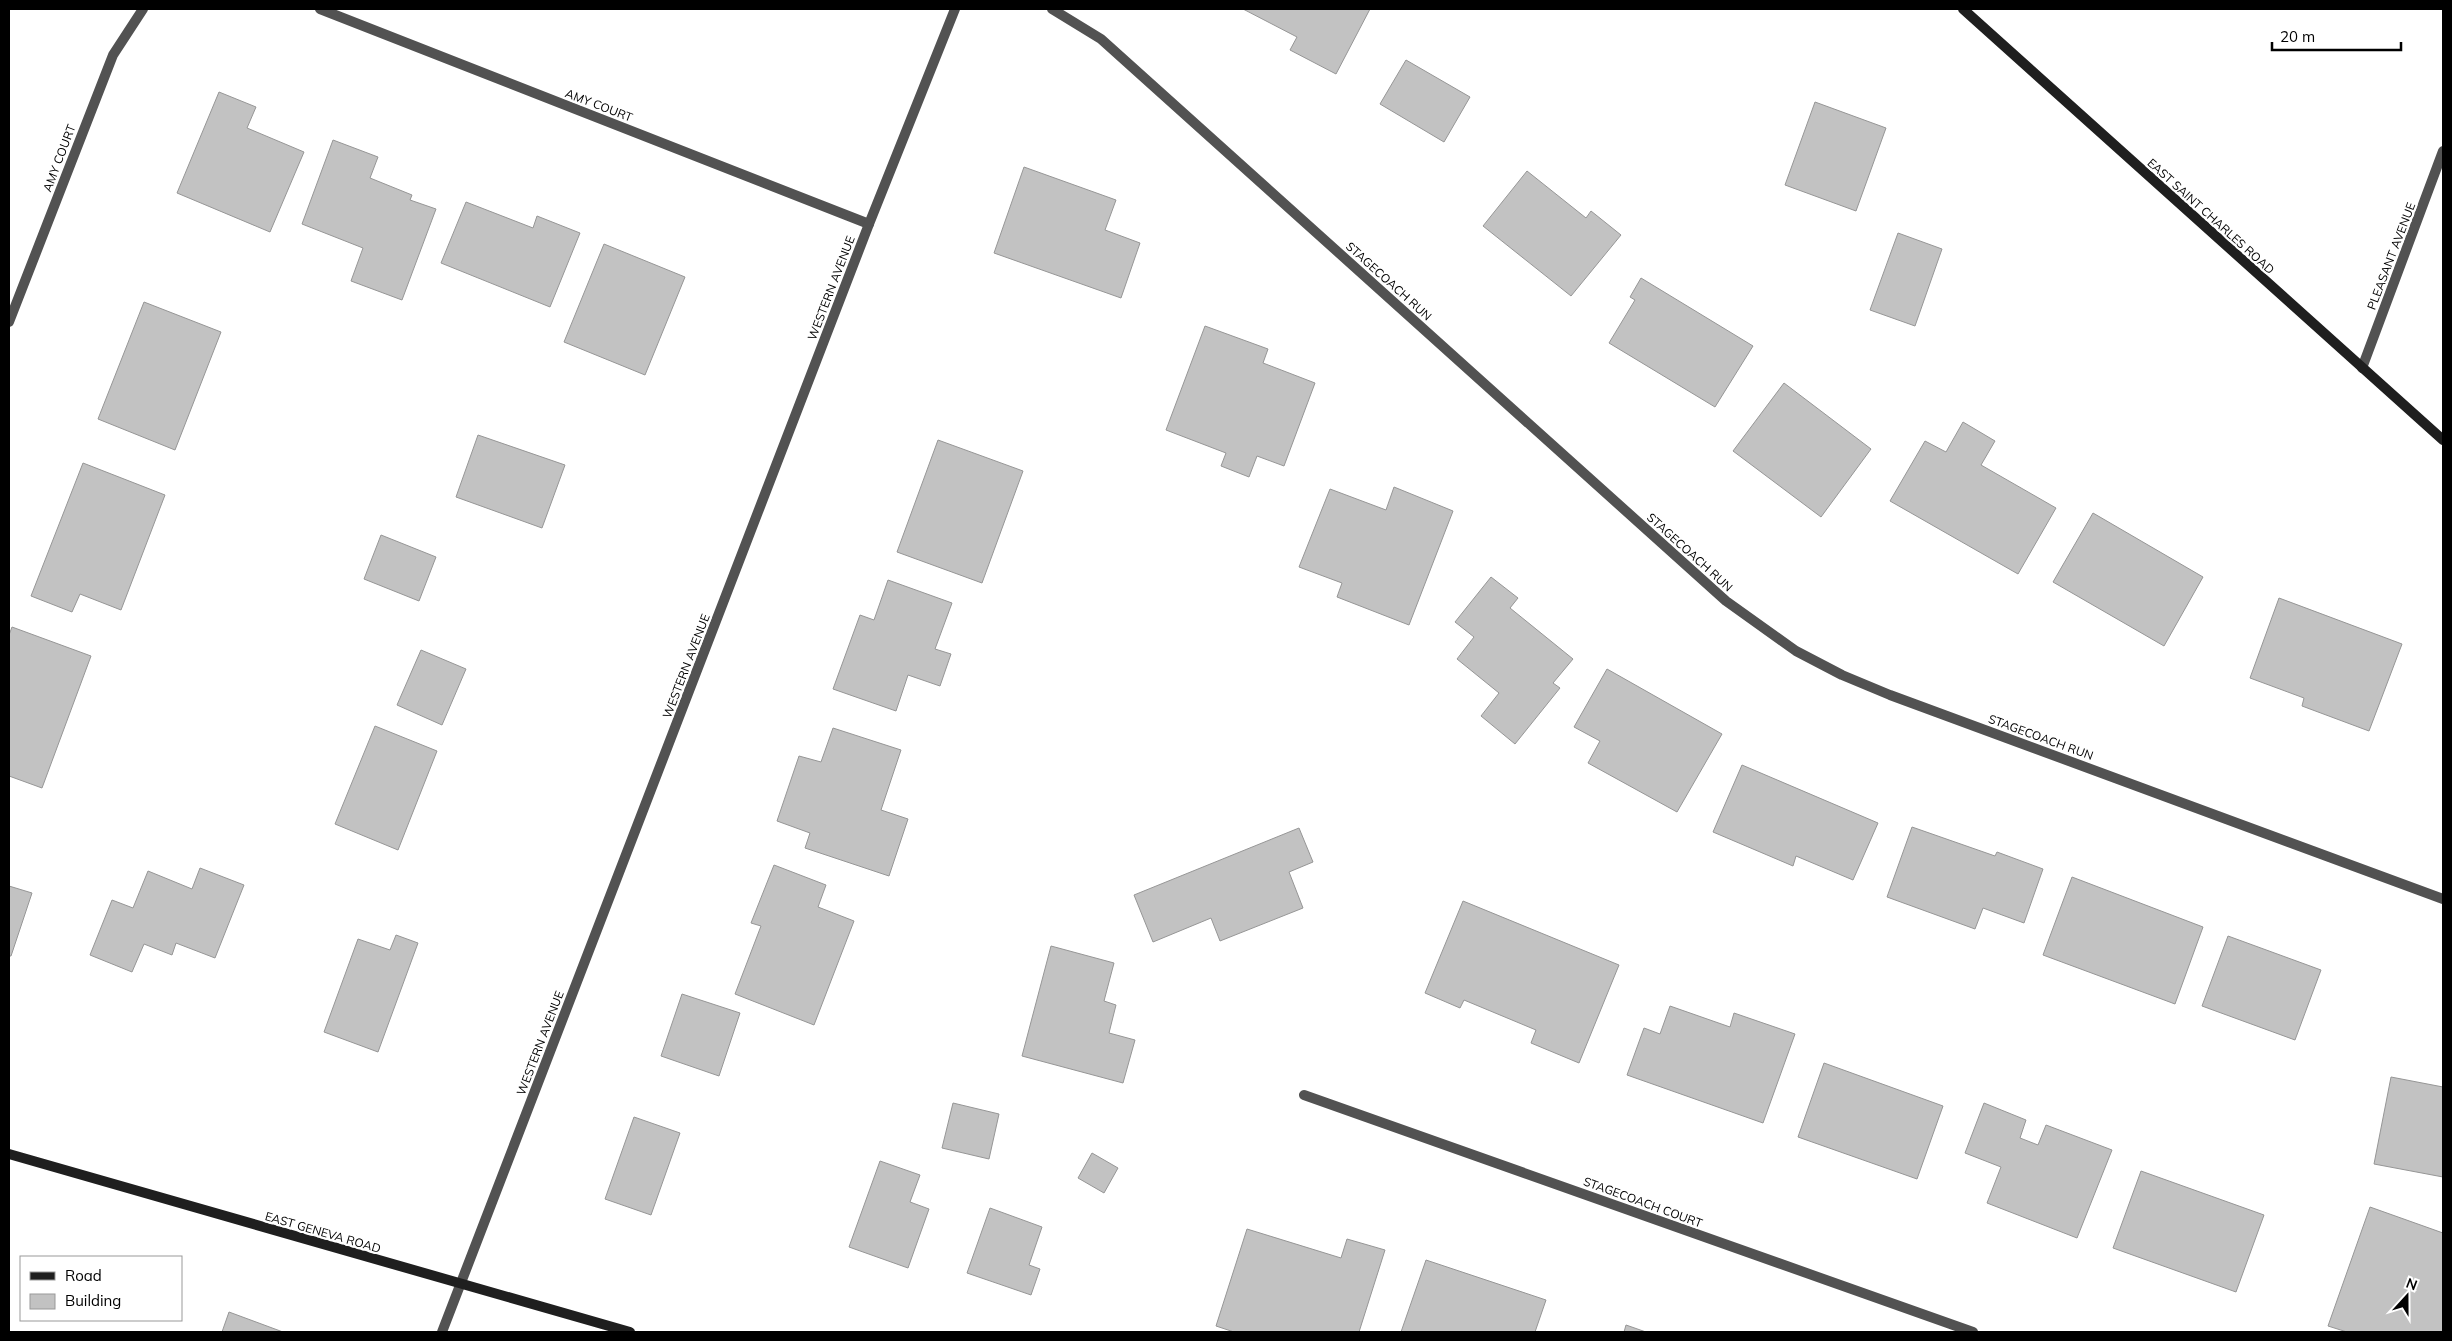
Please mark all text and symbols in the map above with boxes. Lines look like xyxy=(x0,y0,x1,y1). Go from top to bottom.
scale bar xyxy=(2272,20,2401,52)
text: 20 m xyxy=(2280,27,2315,46)
street label: AMY COURT xyxy=(563,85,635,125)
street label: AMY COURT xyxy=(39,122,79,194)
street label: EAST SAINT CHARLES ROAD xyxy=(2144,155,2278,277)
street label: PLEASANT AVENUE xyxy=(2364,200,2418,312)
street label: WESTERN AVENUE xyxy=(804,234,858,342)
street label: STAGECOACH RUN xyxy=(1343,238,1435,324)
street label: STAGECOACH RUN xyxy=(1644,509,1736,595)
street label: WESTERN AVENUE xyxy=(659,612,713,720)
street label: STAGECOACH RUN xyxy=(1987,711,2095,763)
street label: WESTERN AVENUE xyxy=(513,989,567,1097)
street label: STAGECOACH COURT xyxy=(1581,1173,1705,1231)
street label: EAST GENEVA ROAD xyxy=(263,1208,383,1256)
legend xyxy=(20,1256,182,1321)
text: Road xyxy=(65,1266,102,1285)
north arrow xyxy=(2382,1271,2432,1321)
text: N xyxy=(2403,1274,2420,1294)
text: Building xyxy=(65,1291,121,1310)

